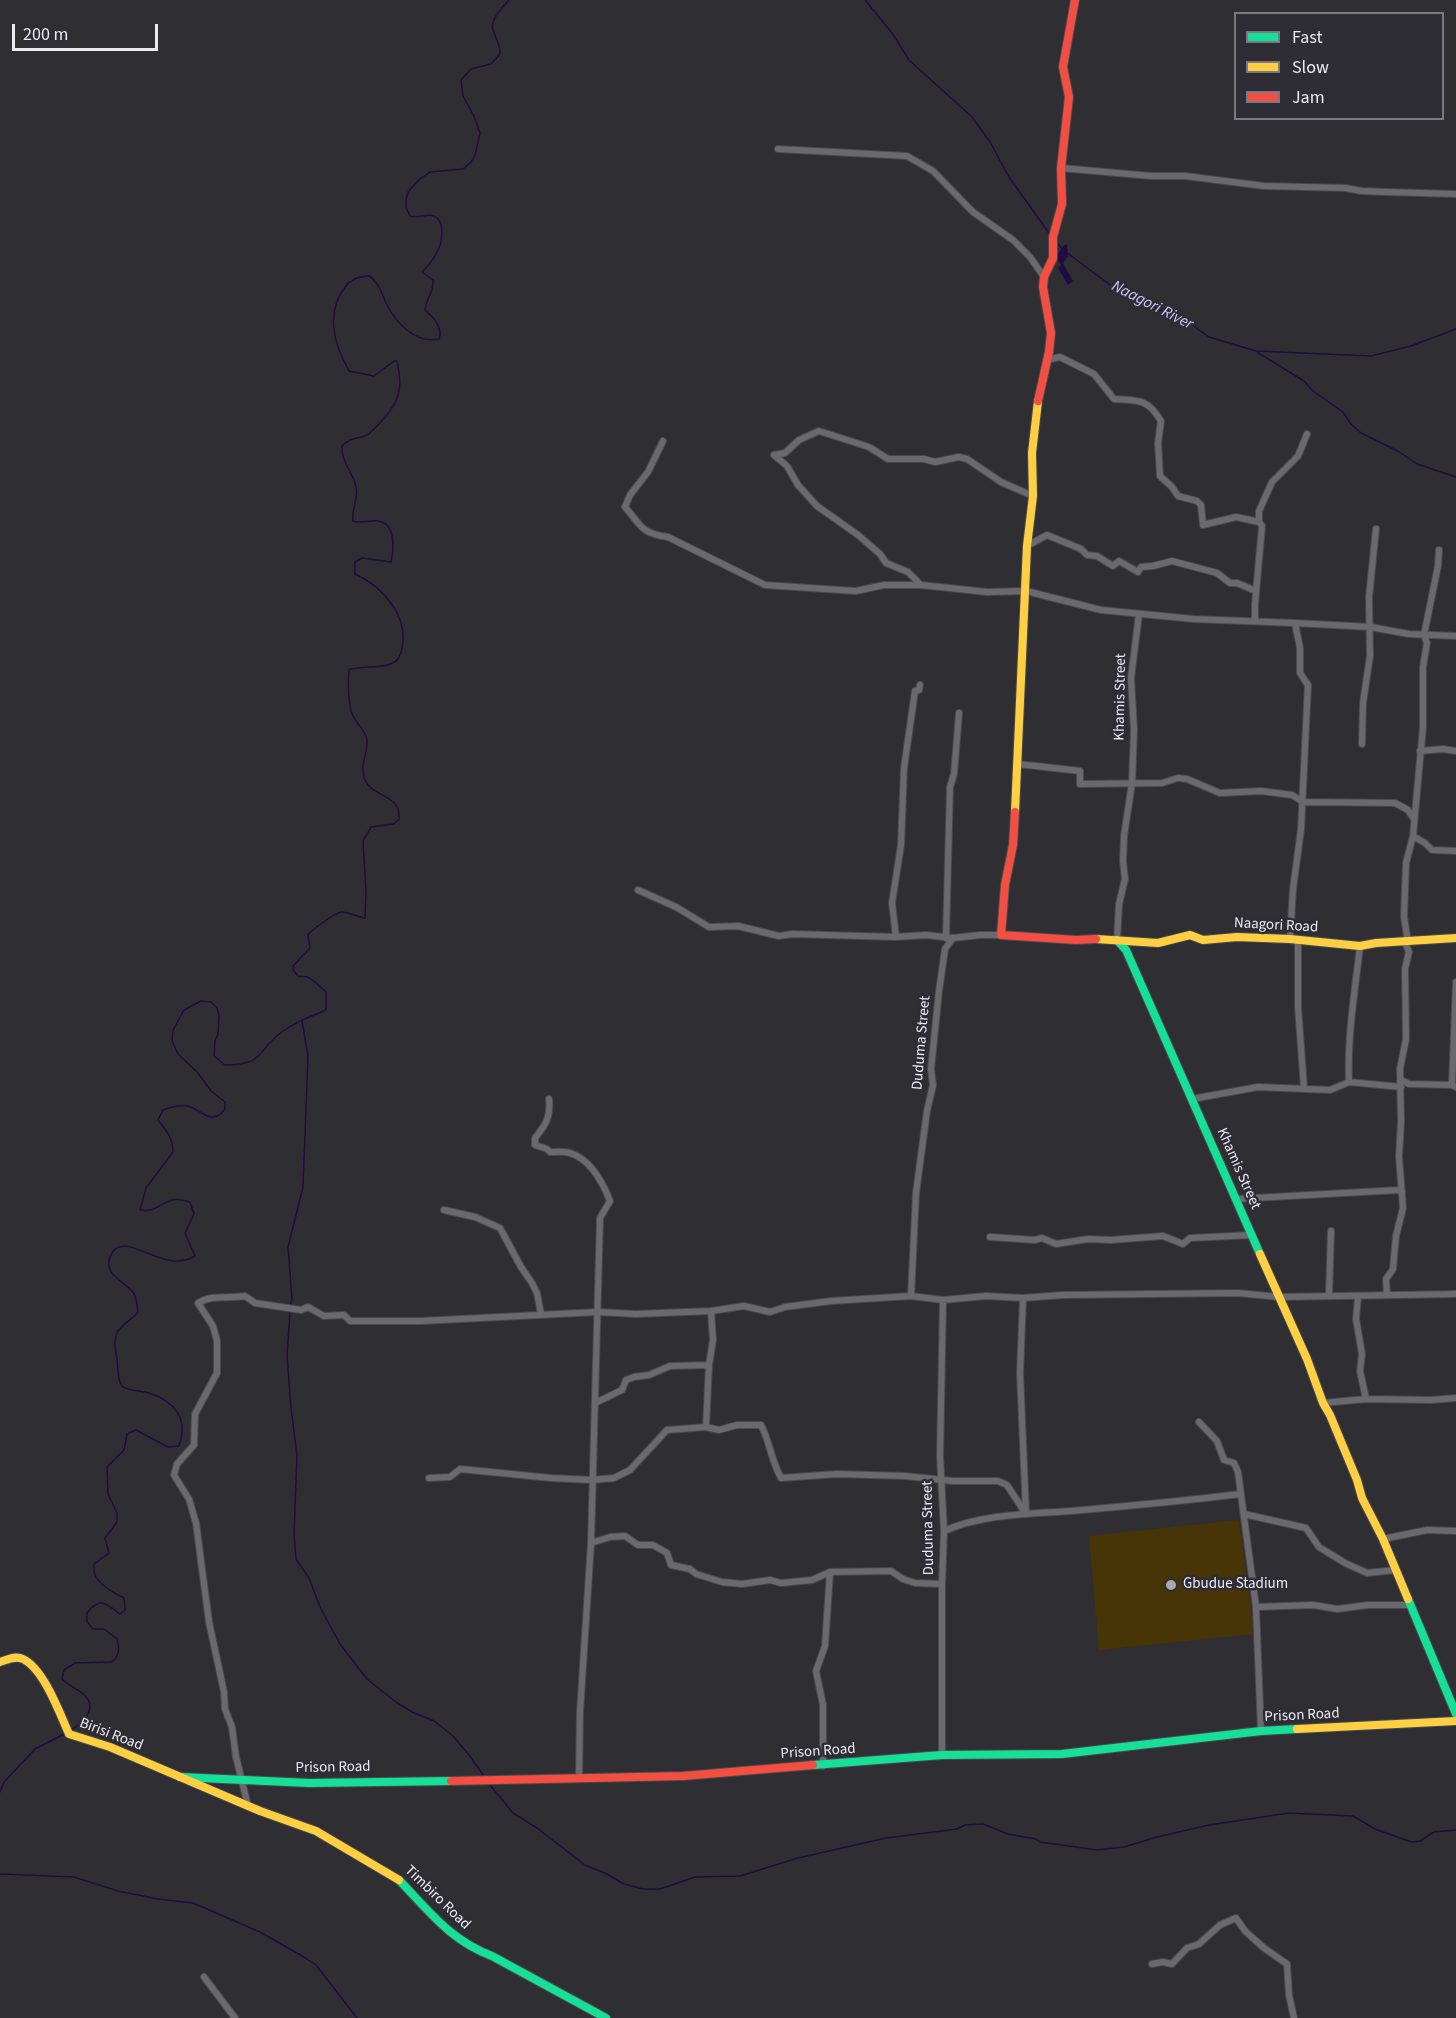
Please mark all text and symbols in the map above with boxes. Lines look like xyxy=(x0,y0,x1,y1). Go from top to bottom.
scale bar xyxy=(15,12,160,50)
legend xyxy=(1234,12,1444,120)
text: 200 m xyxy=(23,22,68,47)
text: Fast xyxy=(1292,25,1323,50)
text: Slow xyxy=(1292,55,1329,80)
text: Jam xyxy=(1292,85,1325,110)
water label: Naagori River xyxy=(1108,277,1196,335)
street label: Khamis Street xyxy=(1111,653,1131,741)
street label: Naagori Road xyxy=(1233,915,1319,937)
street label: Duduma Street xyxy=(909,995,935,1091)
street label: Khamis Street xyxy=(1212,1125,1264,1213)
street label: Duduma Street xyxy=(919,1481,939,1575)
place label: Gbudue Stadium xyxy=(1183,1576,1288,1594)
marker: Gbudue Stadium xyxy=(1164,1578,1178,1592)
street label: Prison Road xyxy=(1264,1705,1340,1727)
street label: Birisi Road xyxy=(77,1715,145,1755)
street label: Prison Road xyxy=(780,1740,856,1764)
street label: Prison Road xyxy=(295,1758,371,1778)
street label: Timbiro Road xyxy=(400,1862,474,1934)

